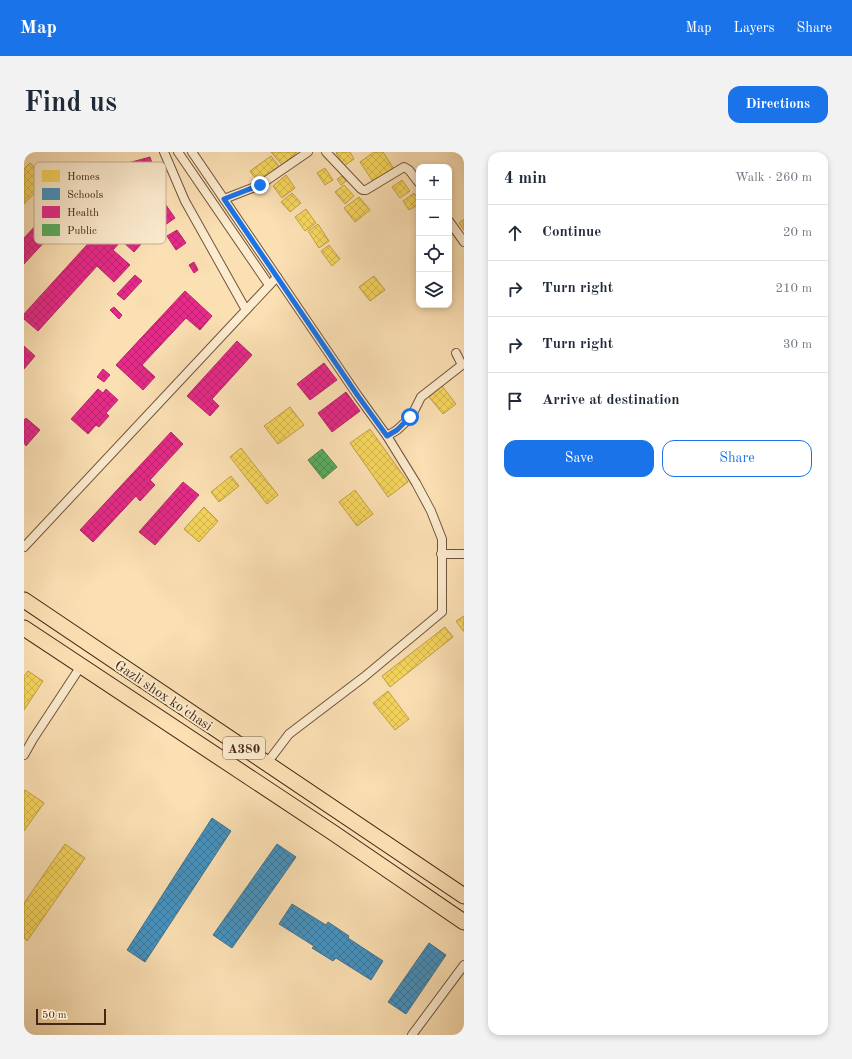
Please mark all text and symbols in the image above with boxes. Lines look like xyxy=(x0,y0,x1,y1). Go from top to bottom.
text: Map xyxy=(20,19,57,38)
text: Map xyxy=(686,21,712,35)
text: Layers xyxy=(734,21,775,35)
text: Share xyxy=(797,21,832,35)
button: Directions xyxy=(728,86,828,123)
text: Find us xyxy=(24,90,117,118)
legend xyxy=(34,162,166,244)
map controls xyxy=(416,164,452,308)
button: + xyxy=(416,164,452,200)
text: 4 min xyxy=(504,170,547,187)
text: Walk · 260 m xyxy=(735,171,812,184)
text: Homes xyxy=(67,172,100,183)
route end xyxy=(251,176,269,194)
text: Schools xyxy=(67,190,103,201)
button: − xyxy=(416,200,452,236)
text: Health xyxy=(67,208,99,219)
icon: ahead xyxy=(504,222,526,244)
text: Continue xyxy=(542,225,601,240)
text: Public xyxy=(67,226,97,237)
text: 20 m xyxy=(783,226,812,239)
button: locate xyxy=(416,236,452,272)
button: layers xyxy=(416,272,452,308)
icon: right xyxy=(504,278,526,300)
text: Turn right xyxy=(542,281,613,296)
text: 210 m xyxy=(775,282,812,295)
icon: right xyxy=(504,334,526,356)
text: Turn right xyxy=(542,337,613,352)
text: 30 m xyxy=(783,338,812,351)
icon: arrive xyxy=(504,390,526,412)
text: Arrive at destination xyxy=(542,393,680,408)
route start xyxy=(401,408,419,426)
button: Save xyxy=(504,440,654,477)
button: Share xyxy=(662,440,812,477)
street label: Gazli shox ko'chasi xyxy=(112,658,215,734)
road number: A380 xyxy=(223,737,265,759)
scale bar xyxy=(36,1007,106,1026)
text: 50 m xyxy=(42,1010,67,1021)

